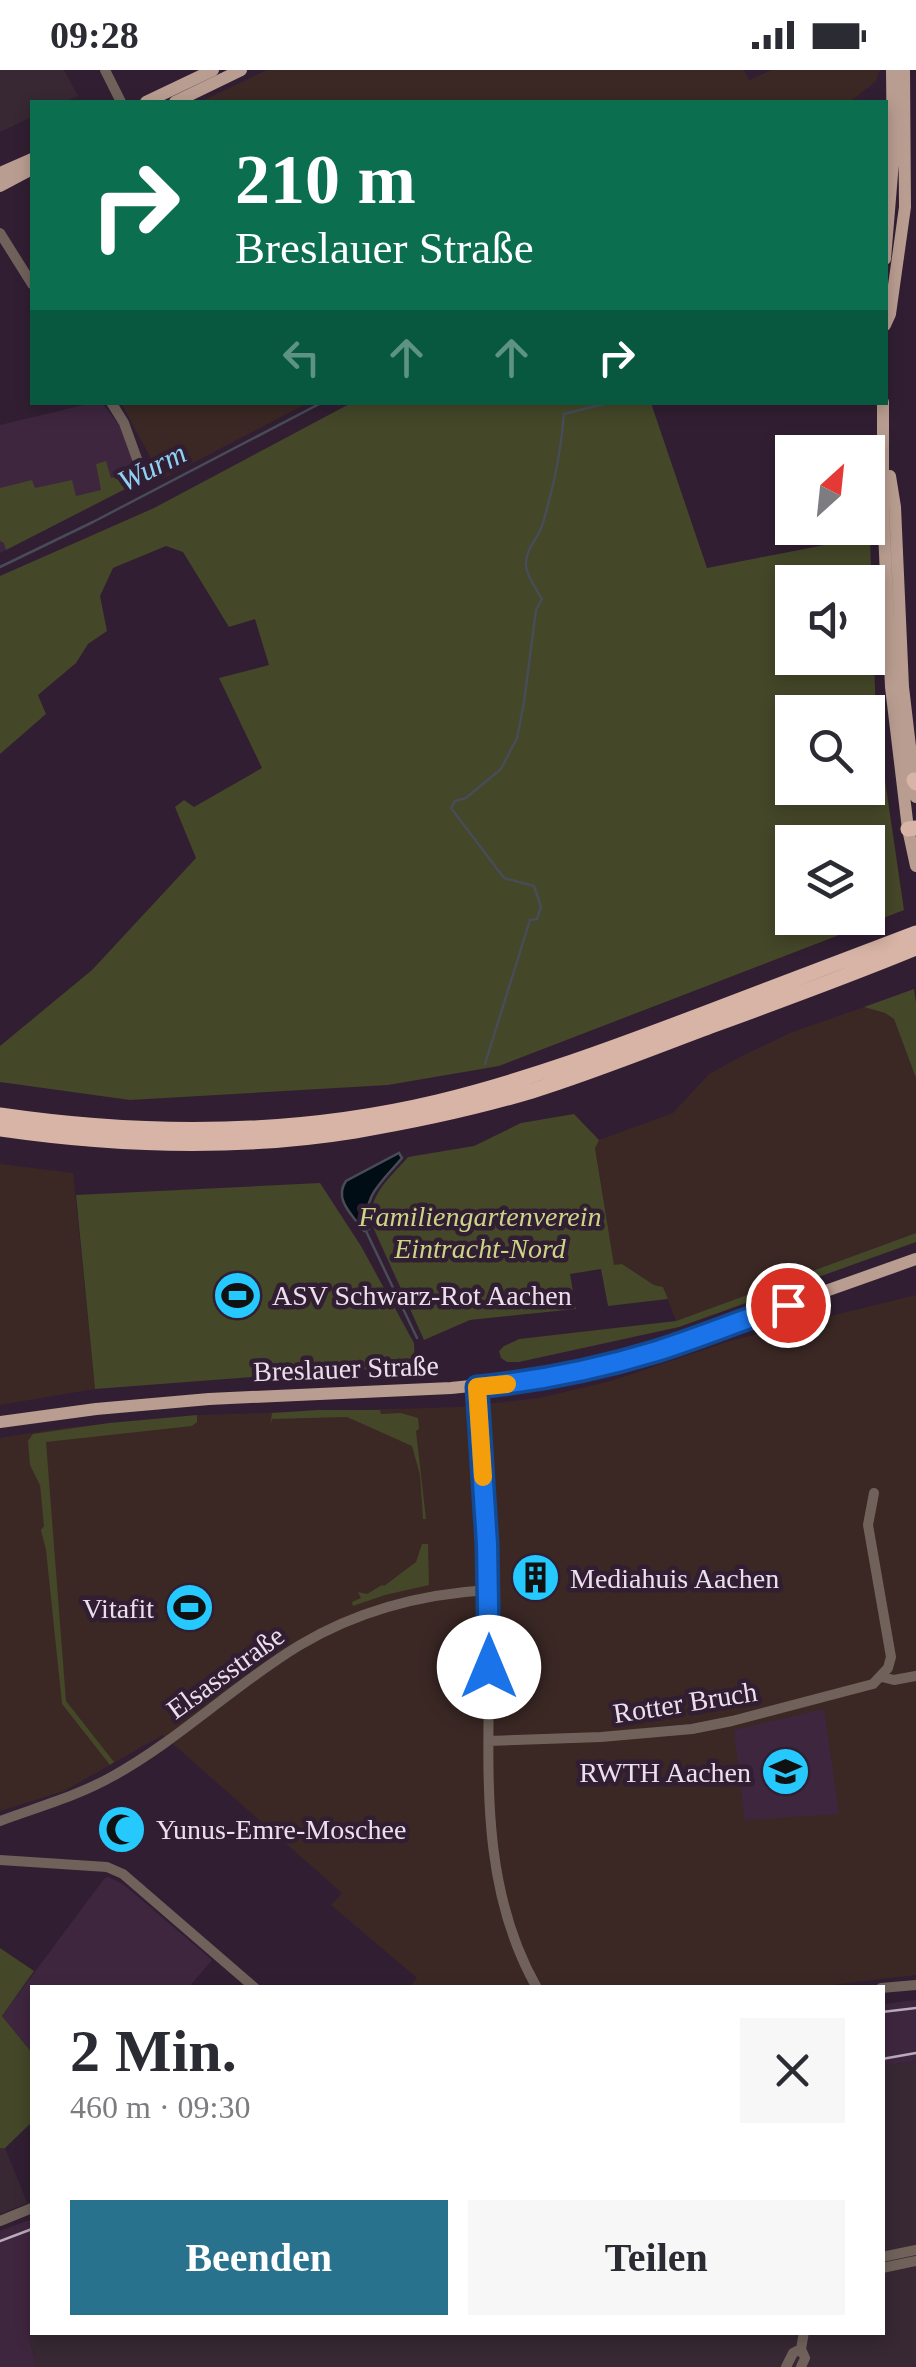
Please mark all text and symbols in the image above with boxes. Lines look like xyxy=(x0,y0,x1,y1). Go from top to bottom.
text: 09:28 xyxy=(50,14,139,56)
icon: right xyxy=(70,140,200,270)
text: 210 m xyxy=(235,141,416,218)
text: Breslauer Straße xyxy=(235,223,534,273)
icon: left xyxy=(274,330,329,385)
icon: ahead xyxy=(379,330,434,385)
icon: ahead xyxy=(484,330,539,385)
icon: right xyxy=(589,330,644,385)
north arrow xyxy=(775,435,885,545)
map controls xyxy=(775,435,885,935)
water label: Wurm xyxy=(112,436,191,498)
button: sound xyxy=(775,565,885,675)
button: search xyxy=(775,695,885,805)
button: layers xyxy=(775,825,885,935)
park label: Familiengartenverein Eintracht-Nord xyxy=(357,1201,602,1264)
pin xyxy=(746,1263,831,1348)
sports icon: ASV Schwarz-Rot Aachen xyxy=(211,1269,263,1321)
icon: arrive xyxy=(761,1278,816,1333)
place label: ASV Schwarz-Rot Aachen xyxy=(272,1280,572,1311)
street label: Breslauer Straße xyxy=(253,1350,439,1387)
building icon: Mediahuis Aachen xyxy=(509,1552,561,1604)
place label: Mediahuis Aachen xyxy=(570,1563,779,1594)
sports icon: Vitafit xyxy=(163,1582,215,1634)
place label: Vitafit xyxy=(83,1593,154,1624)
position arrow xyxy=(437,1615,541,1719)
street label: Elsassstraße xyxy=(161,1620,290,1725)
street label: Rotter Bruch xyxy=(611,1676,759,1729)
school or university icon: RWTH Aachen xyxy=(760,1746,812,1798)
place label: RWTH Aachen xyxy=(579,1757,751,1788)
mosque icon: Yunus-Emre-Moschee xyxy=(95,1803,147,1855)
place label: Yunus-Emre-Moschee xyxy=(156,1814,406,1845)
text: 2 Min. xyxy=(70,2018,237,2084)
button: close xyxy=(740,2018,845,2123)
text: 460 m · 09:30 xyxy=(70,2089,250,2125)
button: Beenden xyxy=(70,2200,448,2315)
button: Teilen xyxy=(468,2200,845,2315)

